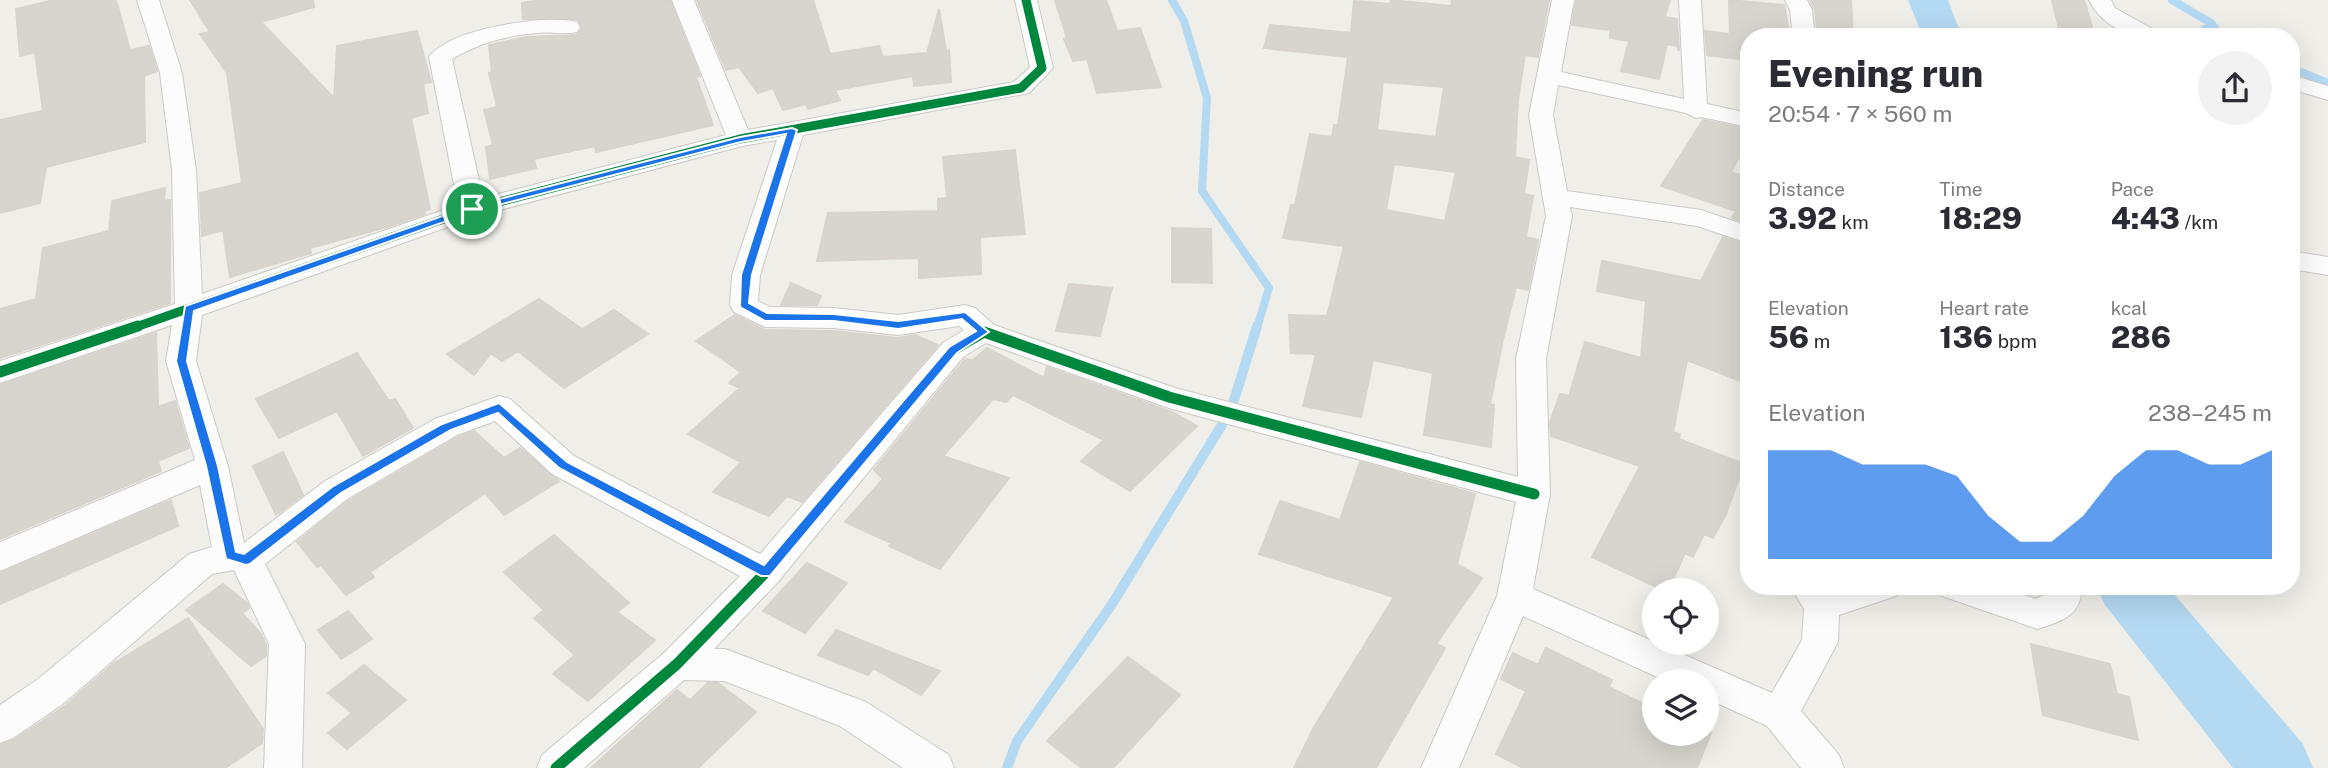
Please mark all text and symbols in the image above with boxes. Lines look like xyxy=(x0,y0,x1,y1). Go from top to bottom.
text: Evening run xyxy=(1768,51,1983,96)
button: share xyxy=(2198,51,2272,125)
text: 20:54 · 7 × 560 m xyxy=(1768,100,1952,127)
text: Distance xyxy=(1768,178,1845,200)
text: Time xyxy=(1939,178,1983,200)
text: Pace xyxy=(2111,178,2154,200)
pin xyxy=(442,179,502,239)
icon: arrive xyxy=(453,190,491,228)
text: 3.92 xyxy=(1768,200,1837,236)
text: 18:29 xyxy=(1939,200,2022,236)
text: 4:43 xyxy=(2111,200,2180,236)
text: km xyxy=(1837,211,1869,233)
text: /km xyxy=(2180,211,2218,233)
text: Elevation xyxy=(1768,297,1849,319)
text: Heart rate xyxy=(1939,297,2029,319)
text: kcal xyxy=(2111,297,2147,319)
text: 56 xyxy=(1768,319,1809,355)
text: 136 xyxy=(1939,319,1993,355)
text: 286 xyxy=(2111,319,2171,355)
text: m xyxy=(1809,330,1830,352)
text: bpm xyxy=(1993,330,2037,352)
text: Elevation xyxy=(1768,399,1866,426)
text: 238–245 m xyxy=(2148,399,2272,426)
map controls xyxy=(1642,578,1719,746)
button: locate xyxy=(1642,578,1719,655)
button: layers xyxy=(1642,669,1719,746)

